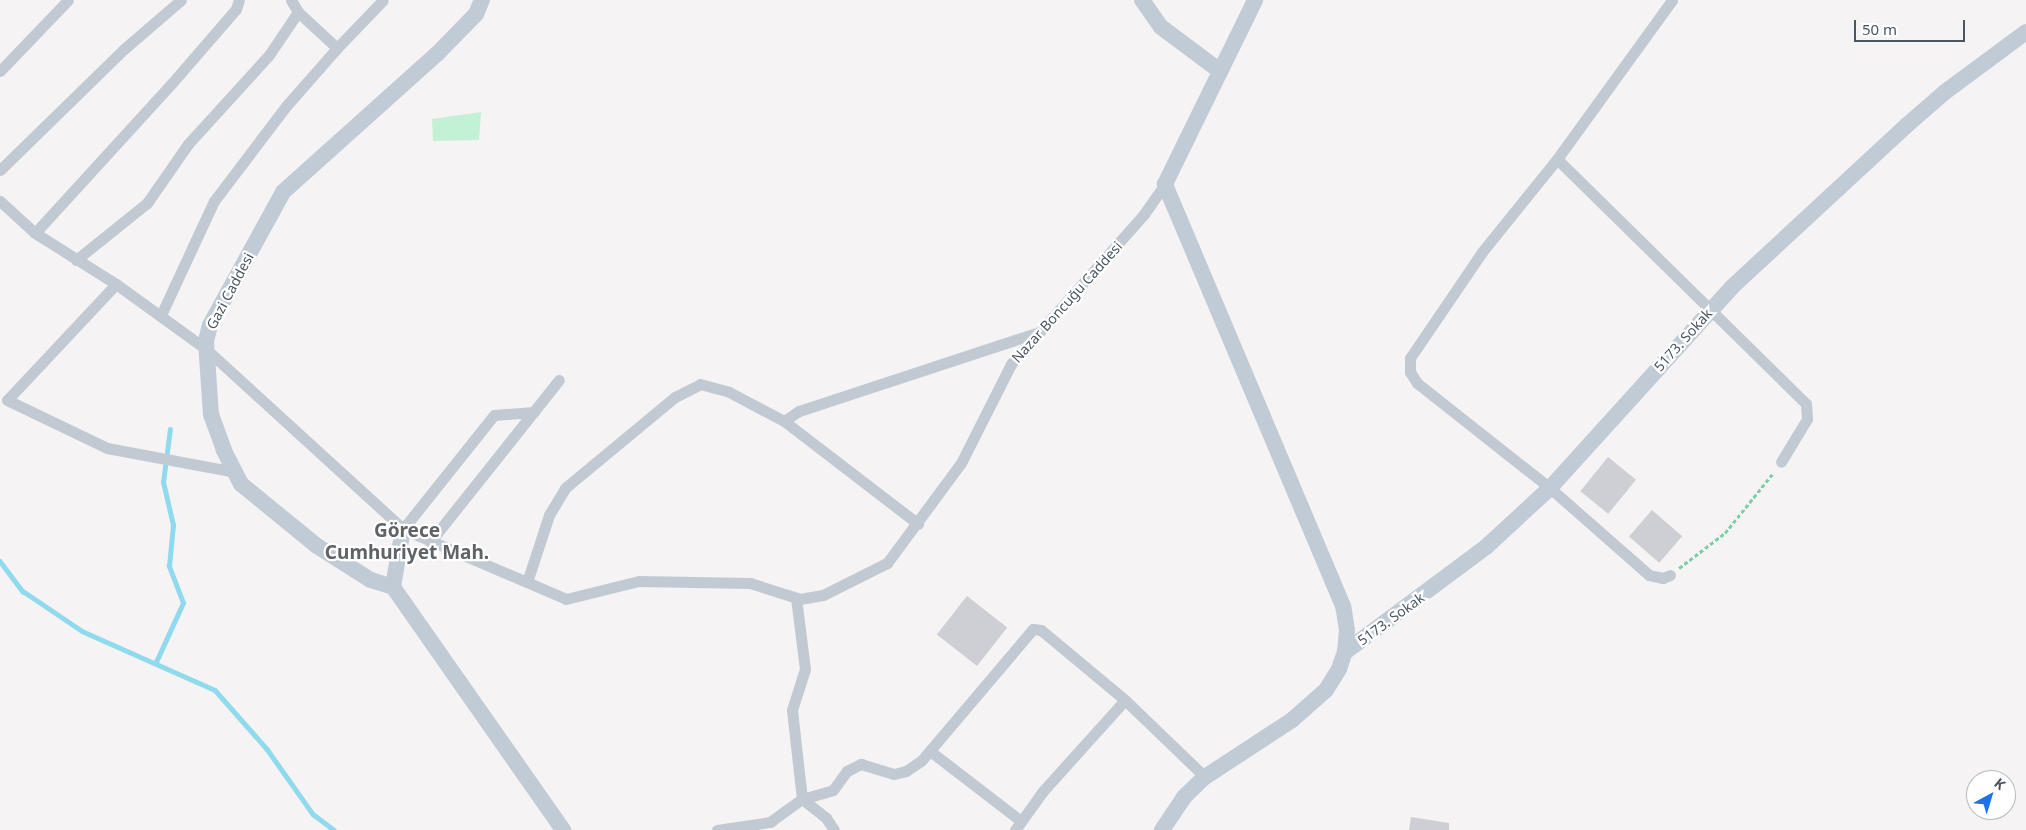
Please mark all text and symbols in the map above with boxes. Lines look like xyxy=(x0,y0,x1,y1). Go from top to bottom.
scale bar xyxy=(1856,10,1967,42)
text: 50 m xyxy=(1862,19,1897,39)
street label: Nazar Boncuğu Caddesi xyxy=(1008,238,1126,366)
street label: Gazi Caddesi xyxy=(203,250,257,332)
street label: 5173. Sokak xyxy=(1651,305,1715,375)
district label: Görece Cumhuriyet Mah. xyxy=(325,520,489,564)
street label: 5173. Sokak xyxy=(1354,589,1428,649)
north arrow xyxy=(1966,770,2016,820)
text: K xyxy=(1991,773,2010,794)

